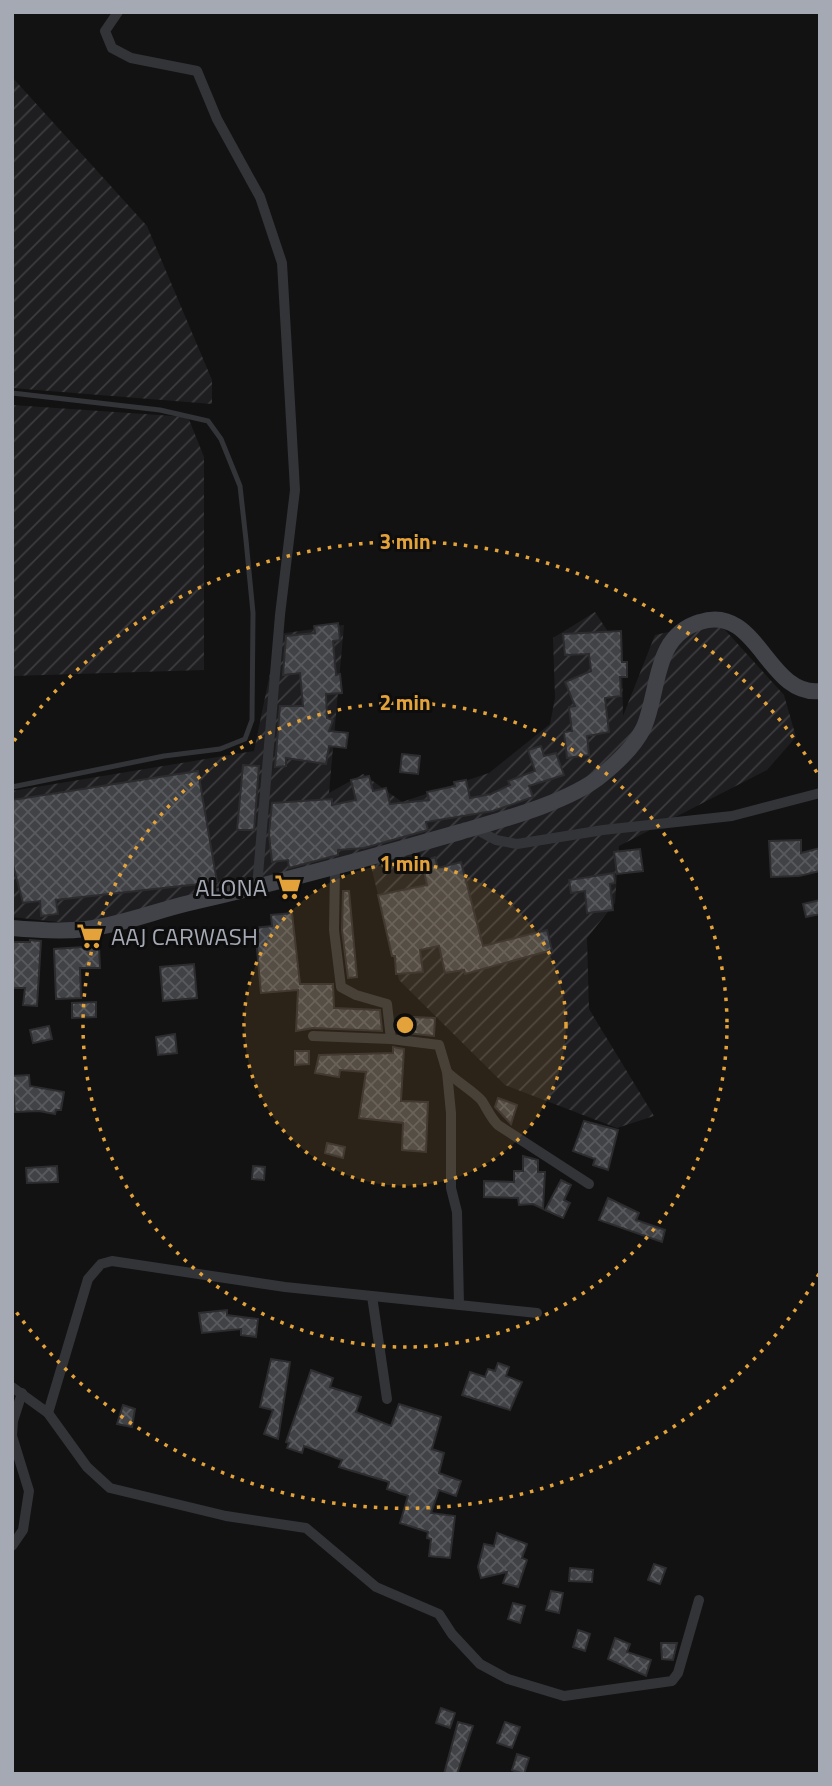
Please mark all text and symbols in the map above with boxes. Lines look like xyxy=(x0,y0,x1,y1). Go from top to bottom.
text: 3 min xyxy=(379,525,431,557)
text: 2 min xyxy=(379,686,431,718)
text: 1 min xyxy=(379,847,431,879)
place label: ALONA xyxy=(195,869,267,905)
supermarket icon: ALONA xyxy=(273,872,303,902)
place label: AAJ CARWASH xyxy=(111,918,258,954)
supermarket icon: AAJ CARWASH xyxy=(75,921,105,951)
centre of rings xyxy=(393,1013,417,1037)

